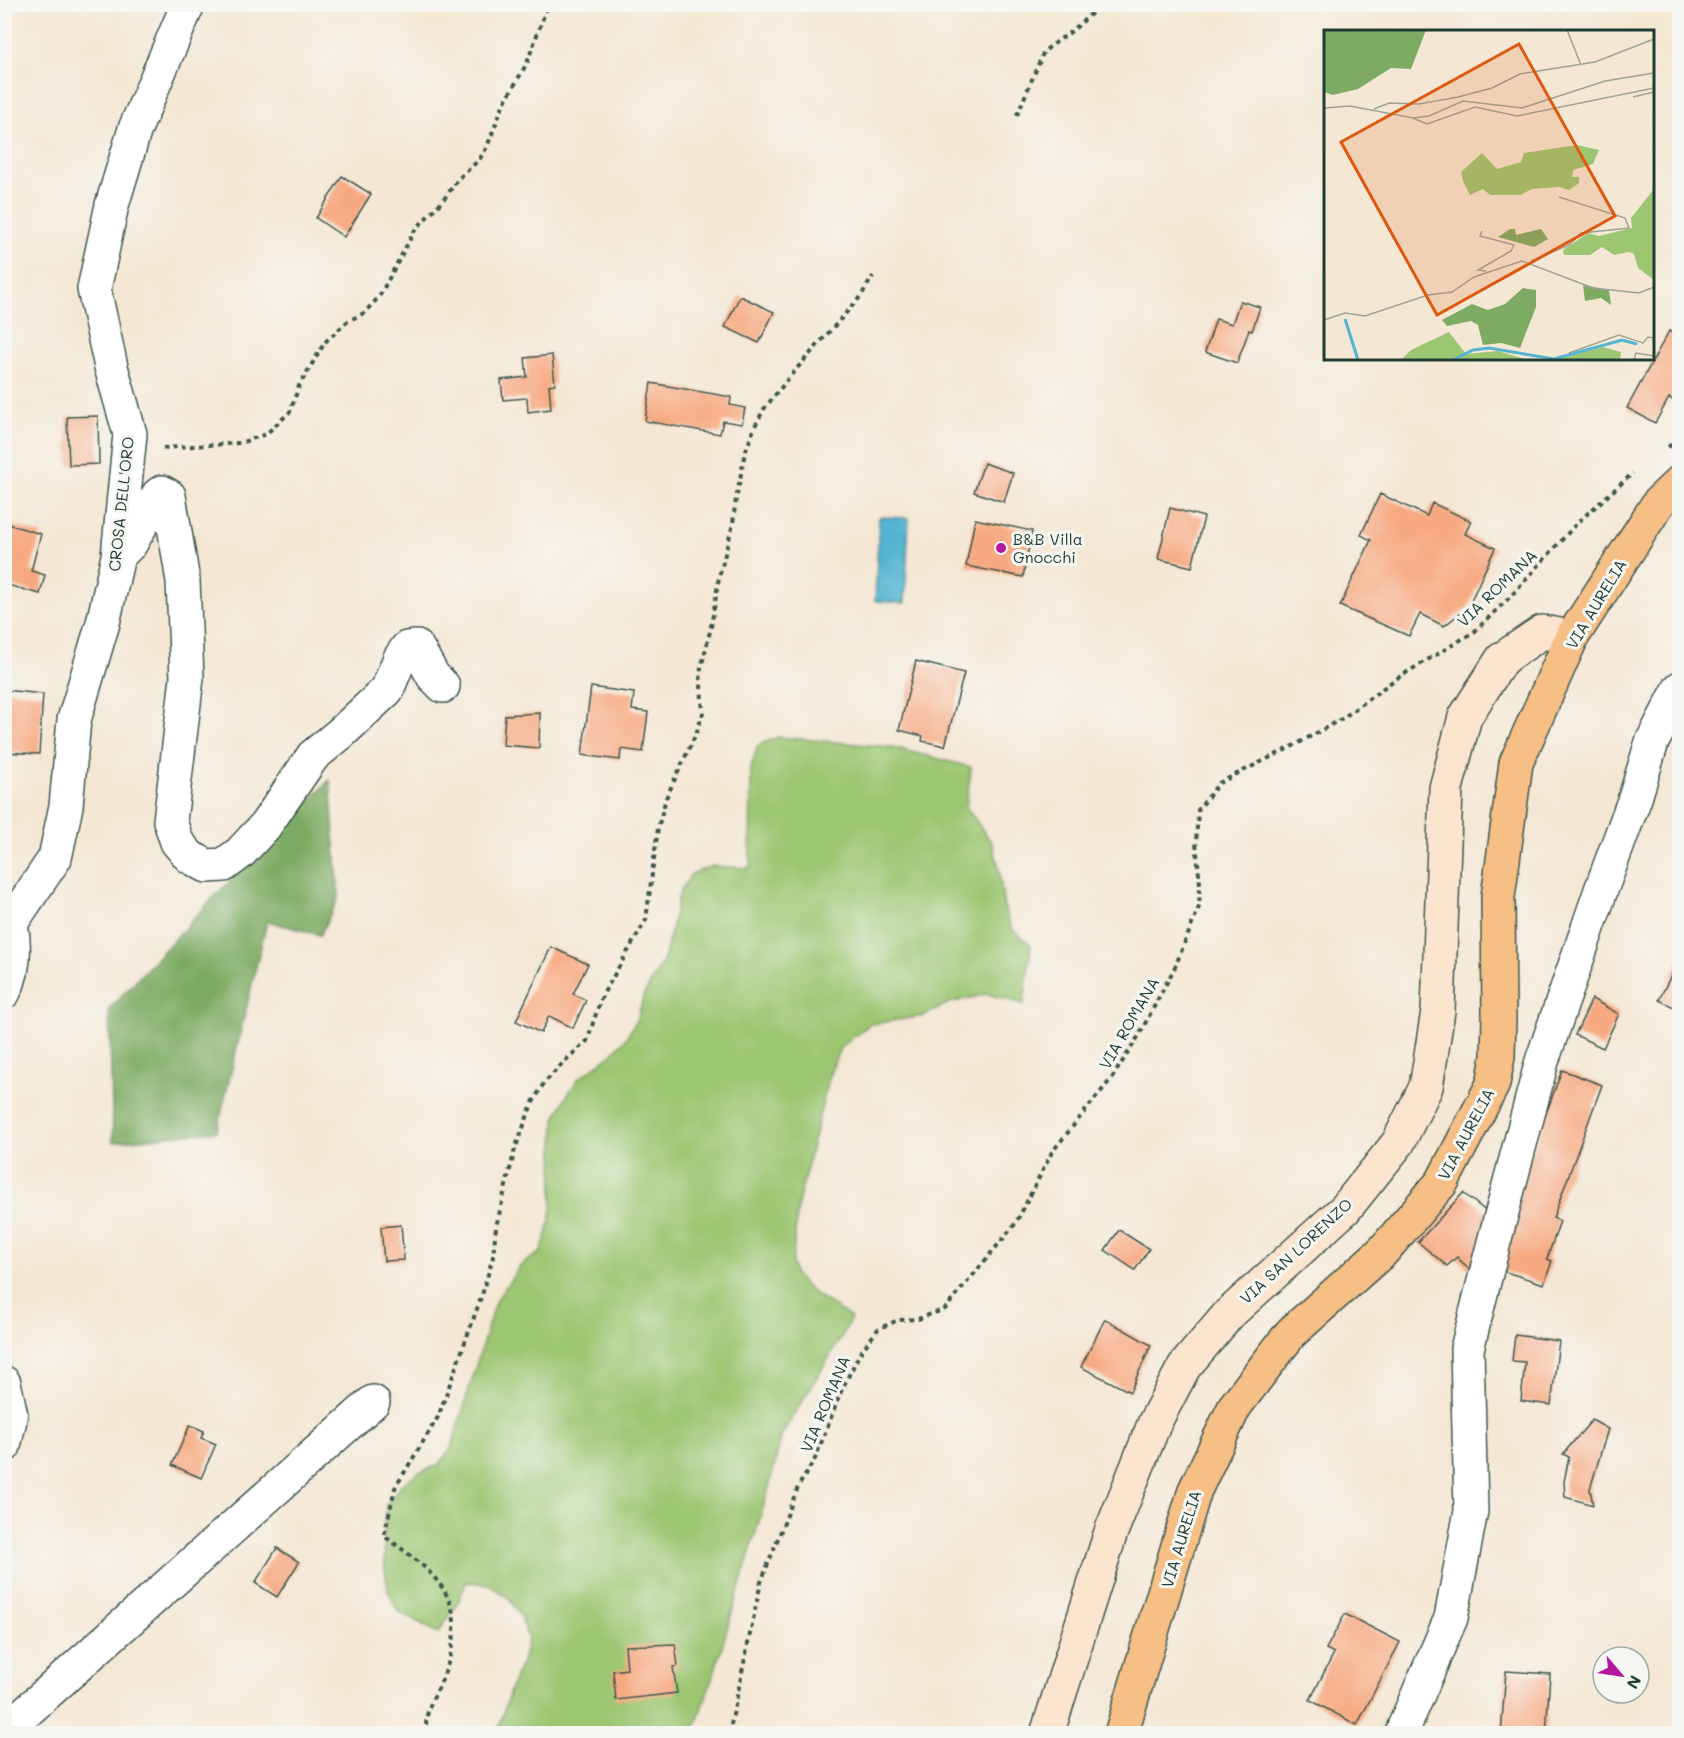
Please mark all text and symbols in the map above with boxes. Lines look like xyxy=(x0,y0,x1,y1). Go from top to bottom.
inset map xyxy=(1324,30,1654,360)
street label: CROSA DELL'ORO xyxy=(103,435,138,573)
place label: B&B Villa Gnocchi xyxy=(1013,528,1083,567)
marker: B&B Villa Gnocchi xyxy=(994,541,1008,555)
street label: VIA ROMANA xyxy=(1452,544,1541,631)
street label: VIA AURELIA xyxy=(1561,555,1631,653)
street label: VIA ROMANA xyxy=(1094,973,1163,1073)
street label: VIA AURELIA xyxy=(1433,1084,1499,1183)
street label: VIA SAN LORENZO xyxy=(1235,1193,1356,1308)
street label: VIA ROMANA xyxy=(795,1352,854,1455)
street label: VIA AURELIA xyxy=(1156,1487,1205,1590)
north arrow xyxy=(1591,1645,1651,1705)
text: N xyxy=(1622,1672,1647,1693)

